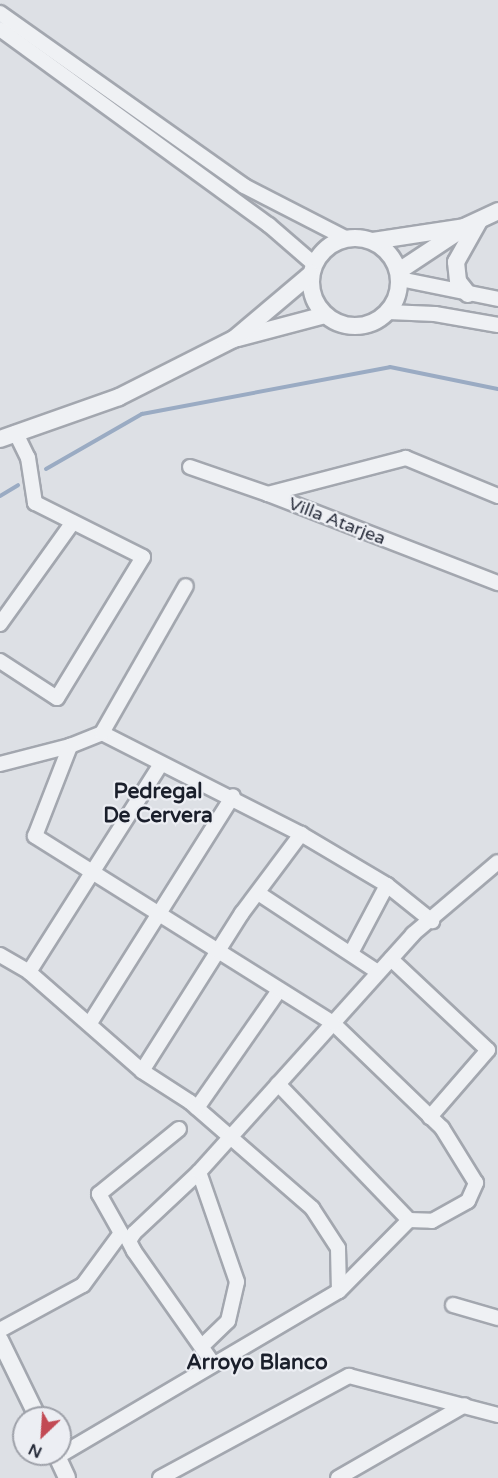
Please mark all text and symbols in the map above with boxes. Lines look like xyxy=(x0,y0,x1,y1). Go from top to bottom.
street label: Villa Atarjea xyxy=(285,493,389,549)
district label: Pedregal De Cervera xyxy=(103,779,213,829)
district label: Arroyo Blanco xyxy=(186,1350,328,1376)
north arrow xyxy=(12,1406,72,1466)
text: N xyxy=(25,1439,45,1462)

